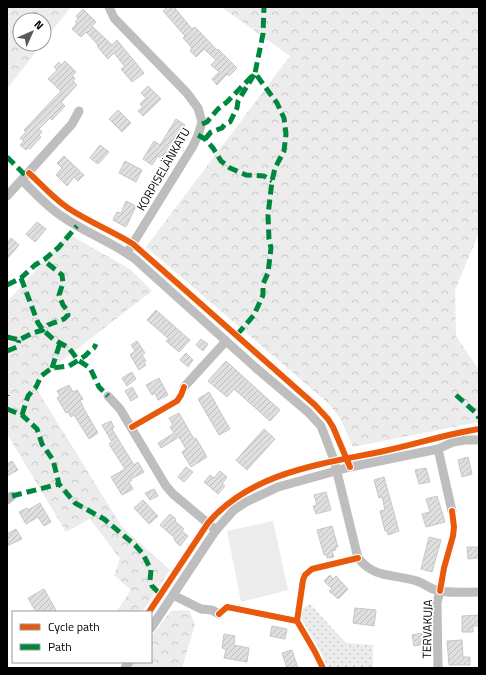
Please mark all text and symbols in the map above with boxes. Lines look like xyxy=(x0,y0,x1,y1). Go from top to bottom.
north arrow xyxy=(12,12,52,52)
text: N xyxy=(31,17,47,33)
street label: KORPISELÄNKATU xyxy=(131,124,195,214)
street label: TERVAKUJA xyxy=(417,599,437,659)
legend xyxy=(12,611,152,663)
text: Cycle path xyxy=(48,617,100,636)
text: Path xyxy=(48,637,72,656)

